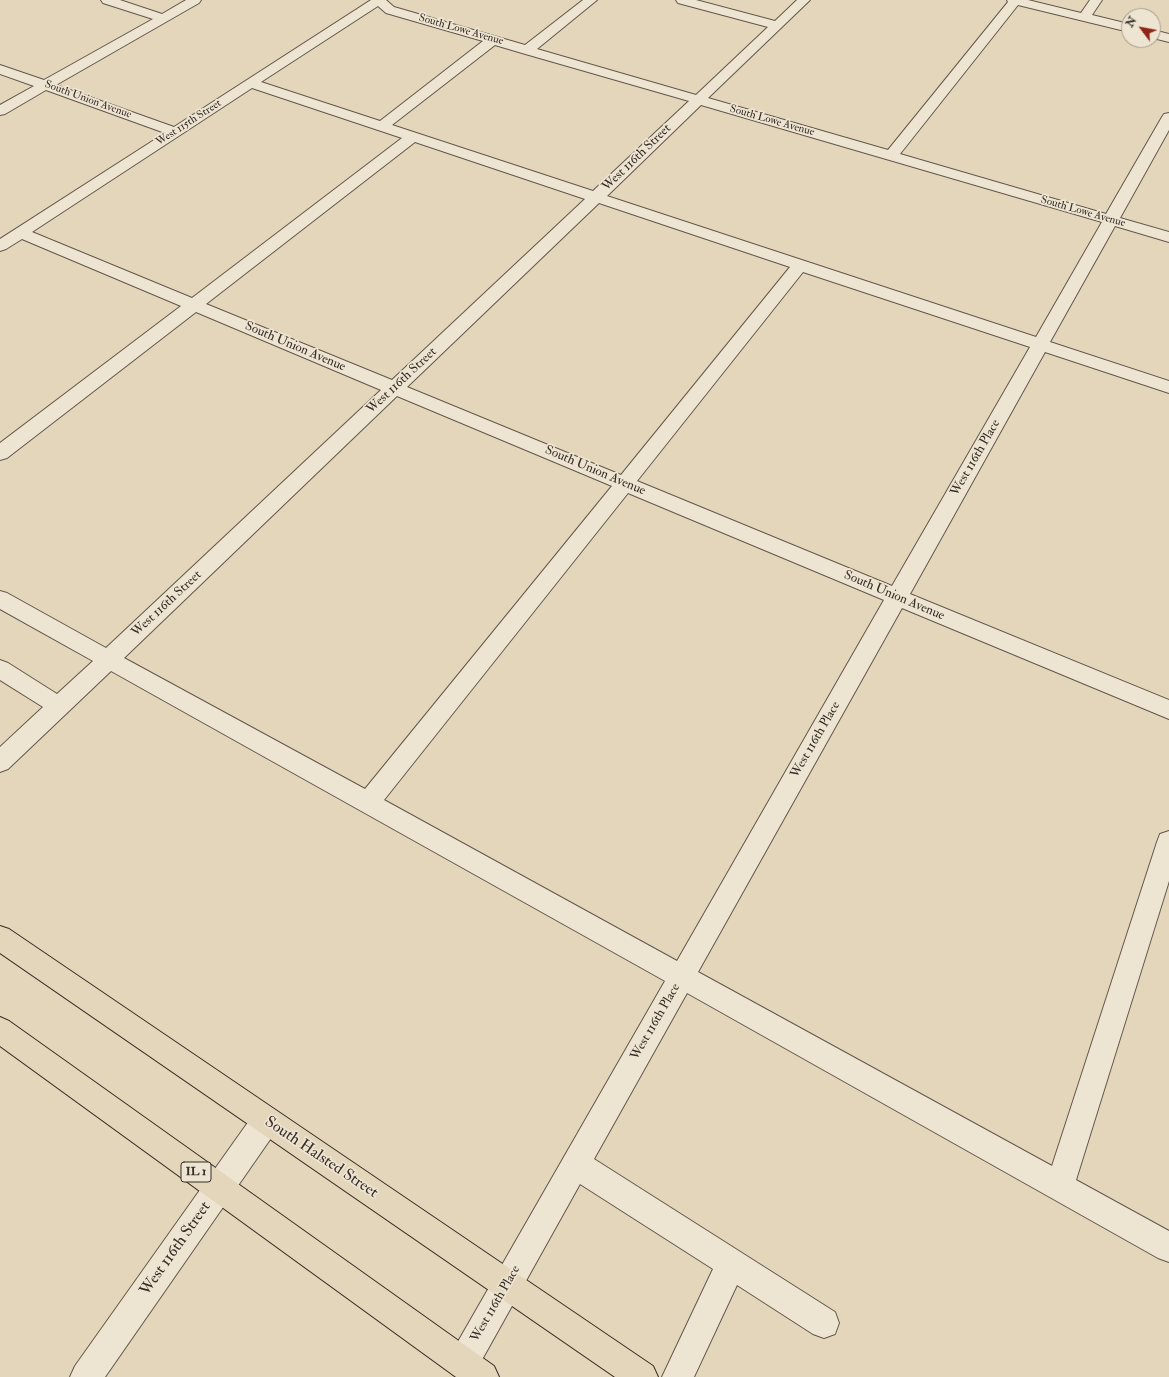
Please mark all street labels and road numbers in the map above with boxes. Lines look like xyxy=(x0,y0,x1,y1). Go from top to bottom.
street label: South Lowe Avenue xyxy=(417,12,505,48)
street label: South Union Avenue xyxy=(43,78,133,122)
street label: West 115th Street xyxy=(154,97,224,149)
street label: South Lowe Avenue xyxy=(728,103,816,139)
street label: West 116th Street xyxy=(599,121,675,195)
street label: South Lowe Avenue xyxy=(1039,194,1127,230)
street label: South Union Avenue xyxy=(242,319,348,375)
street label: West 116th Street xyxy=(364,345,440,417)
street label: West 116th Place xyxy=(948,417,1004,499)
street label: South Union Avenue xyxy=(542,443,648,499)
street label: West 116th Street xyxy=(129,568,205,640)
street label: South Union Avenue xyxy=(841,568,947,624)
street label: West 116th Place xyxy=(788,699,844,781)
street label: West 116th Place xyxy=(628,981,684,1063)
street label: South Halsted Street xyxy=(261,1113,381,1203)
road number: IL 1 xyxy=(181,1162,211,1182)
street label: West 116th Street xyxy=(136,1198,216,1300)
street label: West 116th Place xyxy=(468,1263,524,1345)

